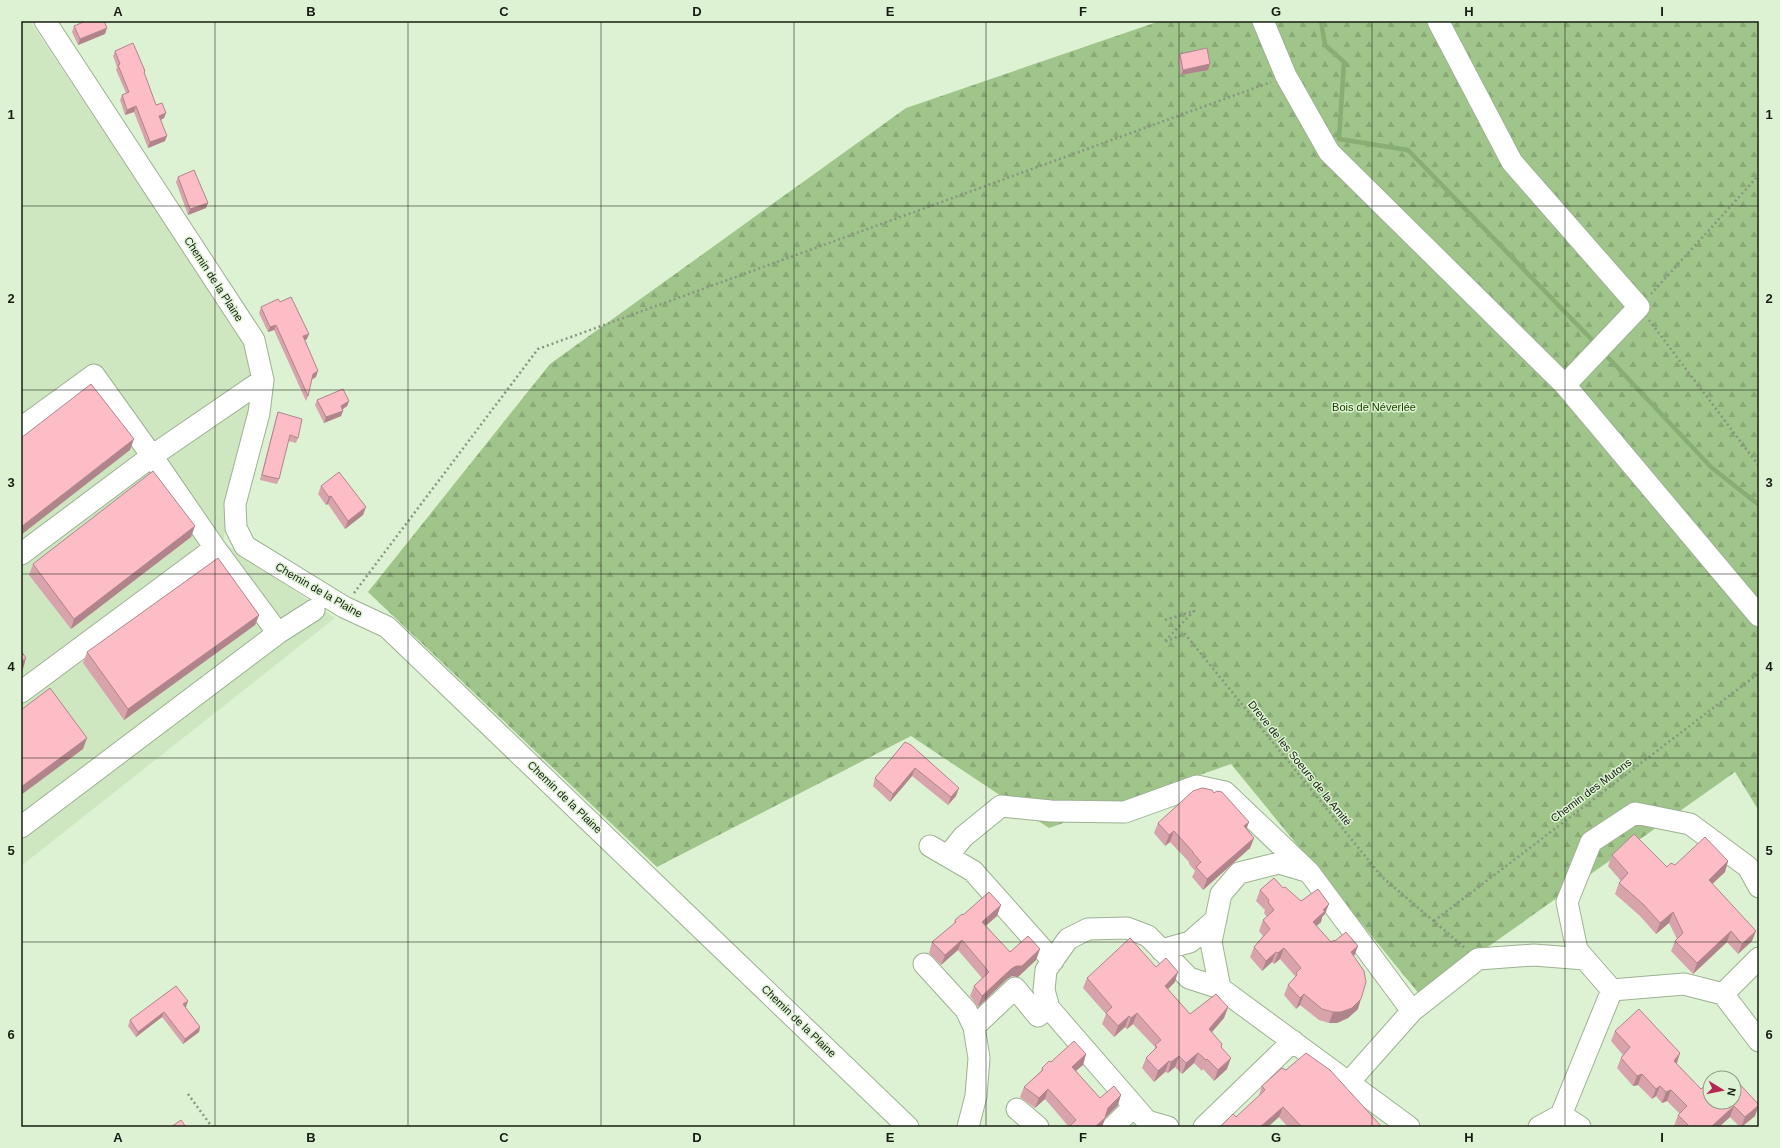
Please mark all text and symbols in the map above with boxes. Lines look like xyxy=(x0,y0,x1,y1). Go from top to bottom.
text: A xyxy=(113,4,123,19)
text: B xyxy=(306,4,316,19)
text: C xyxy=(499,4,509,19)
text: D xyxy=(692,4,702,19)
text: E xyxy=(886,4,895,19)
text: F xyxy=(1079,4,1087,19)
text: G xyxy=(1271,4,1281,19)
text: H xyxy=(1464,4,1474,19)
text: I xyxy=(1660,4,1664,19)
text: 1 xyxy=(7,107,15,122)
text: 1 xyxy=(1765,107,1773,122)
street label: Chemin de la Plaine xyxy=(182,234,246,324)
text: 2 xyxy=(7,291,15,306)
text: 2 xyxy=(1765,291,1773,306)
park label: Bois de Néverlée xyxy=(1332,401,1416,413)
text: 3 xyxy=(7,475,15,490)
text: 3 xyxy=(1765,475,1773,490)
street label: Chemin de la Plaine xyxy=(273,560,365,620)
text: 4 xyxy=(7,659,15,674)
text: 4 xyxy=(1765,659,1773,674)
street label: Dreve de les Soeurs de la Amité xyxy=(1246,698,1354,828)
street label: Chemin des Mutons xyxy=(1548,755,1634,824)
street label: Chemin de la Plaine xyxy=(525,758,605,836)
text: 5 xyxy=(7,843,15,858)
text: 5 xyxy=(1765,843,1773,858)
street label: Chemin de la Plaine xyxy=(759,982,839,1060)
text: 6 xyxy=(7,1027,15,1042)
text: 6 xyxy=(1765,1027,1773,1042)
north arrow xyxy=(1702,1070,1742,1110)
text: N xyxy=(1725,1087,1738,1097)
text: A xyxy=(113,1130,123,1145)
text: B xyxy=(306,1130,316,1145)
text: C xyxy=(499,1130,509,1145)
text: D xyxy=(692,1130,702,1145)
text: E xyxy=(886,1130,895,1145)
text: F xyxy=(1079,1130,1087,1145)
text: G xyxy=(1271,1130,1281,1145)
text: H xyxy=(1464,1130,1474,1145)
text: I xyxy=(1660,1130,1664,1145)

